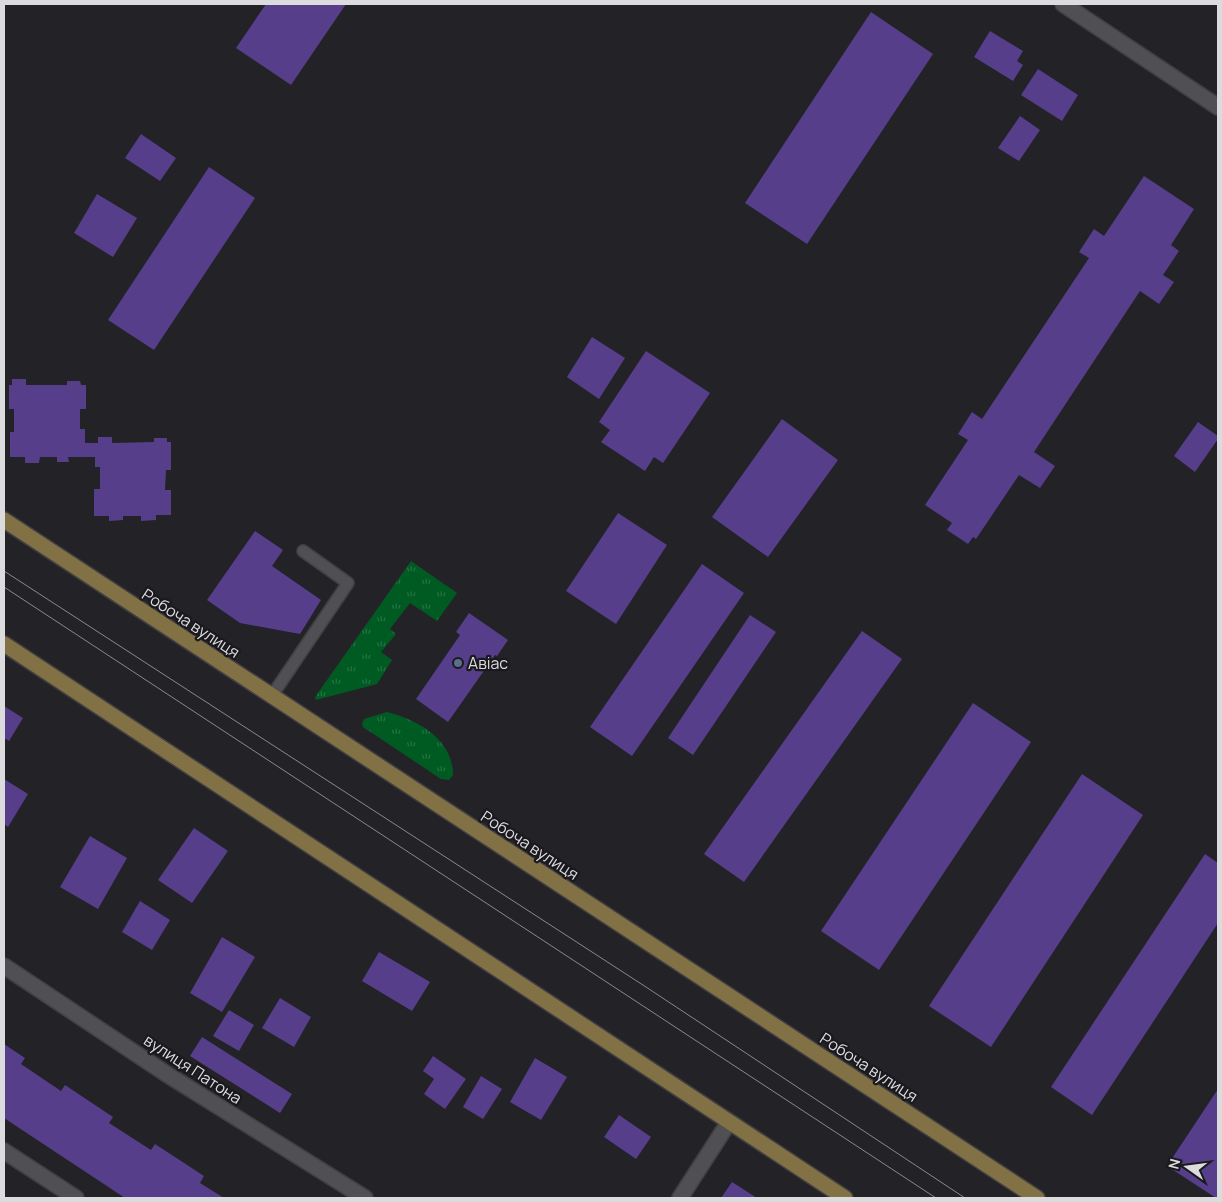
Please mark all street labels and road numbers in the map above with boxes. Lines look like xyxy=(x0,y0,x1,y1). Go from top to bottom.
street label: Робоча вулиця xyxy=(138,583,244,663)
street label: Робоча вулиця xyxy=(477,805,583,885)
street label: Робоча вулиця xyxy=(816,1027,922,1107)
street label: вулиця Патона xyxy=(140,1029,246,1109)

